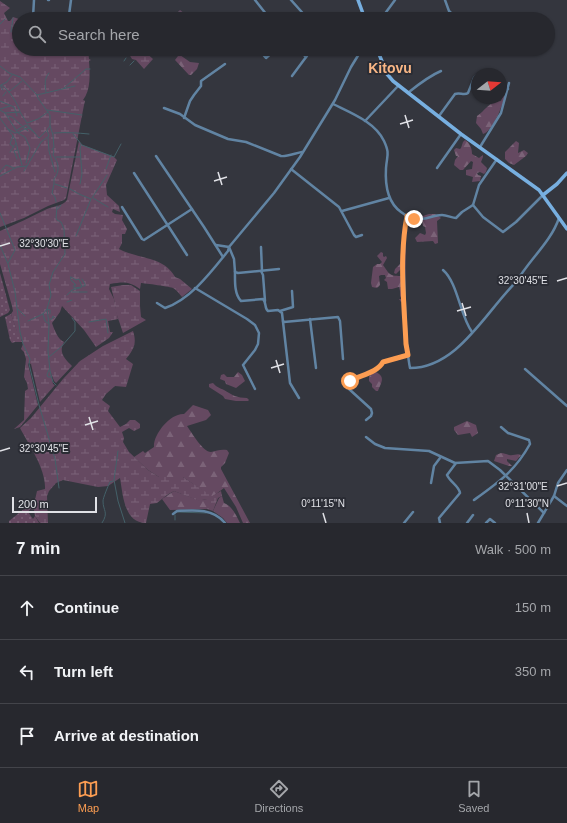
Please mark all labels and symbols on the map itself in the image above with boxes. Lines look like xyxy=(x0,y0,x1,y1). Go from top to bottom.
district label: Kitovu xyxy=(368,60,412,76)
north arrow xyxy=(471,68,507,104)
route end xyxy=(405,210,423,228)
text: 32°30'30"E xyxy=(19,238,69,249)
text: 32°30'45"E xyxy=(498,275,548,286)
route start xyxy=(341,372,359,390)
text: 32°30'45"E xyxy=(19,443,69,454)
text: 32°31'00"E xyxy=(498,481,548,492)
scale bar xyxy=(12,495,97,514)
text: 0°11'15"N xyxy=(301,498,345,509)
text: 0°11'30"N xyxy=(505,498,549,509)

